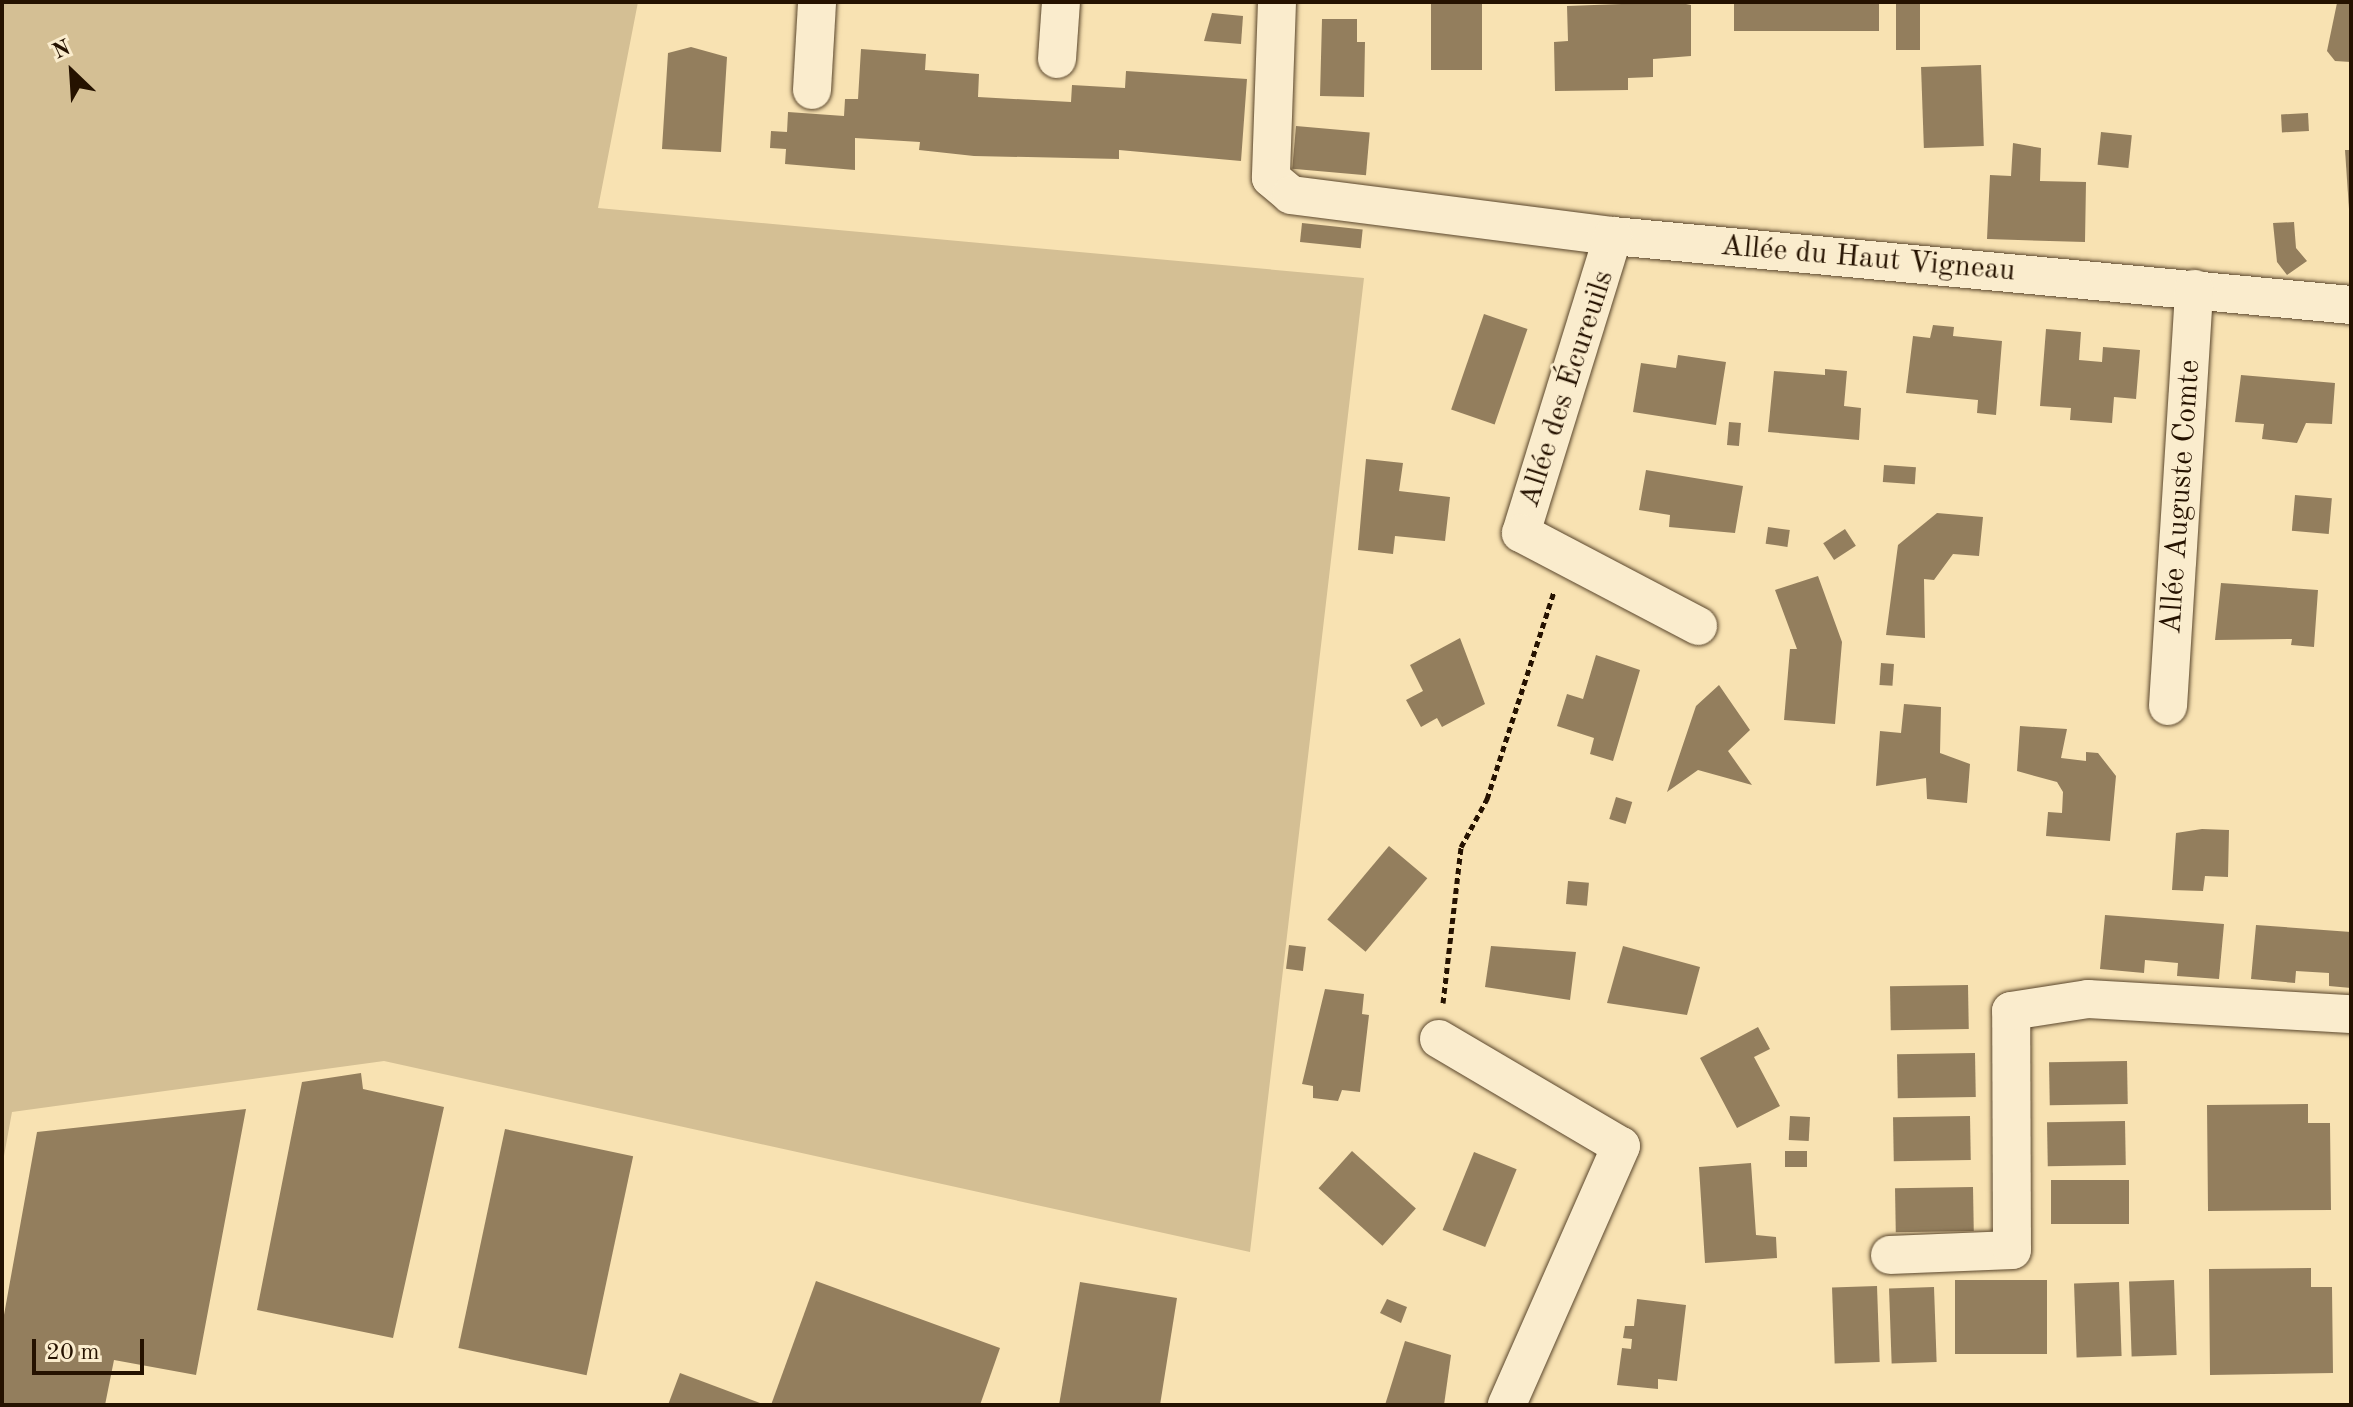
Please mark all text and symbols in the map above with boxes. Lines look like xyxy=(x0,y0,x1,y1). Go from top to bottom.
north arrow xyxy=(32,32,112,112)
text: N xyxy=(50,37,74,64)
street label: Allée du Haut Vigneau xyxy=(1719,228,2017,290)
street label: Allée des Écureuils xyxy=(1512,266,1622,512)
street label: Allée Auguste Comte xyxy=(2153,359,2209,635)
scale bar xyxy=(36,1323,148,1373)
text: 20 m xyxy=(46,1341,100,1365)

